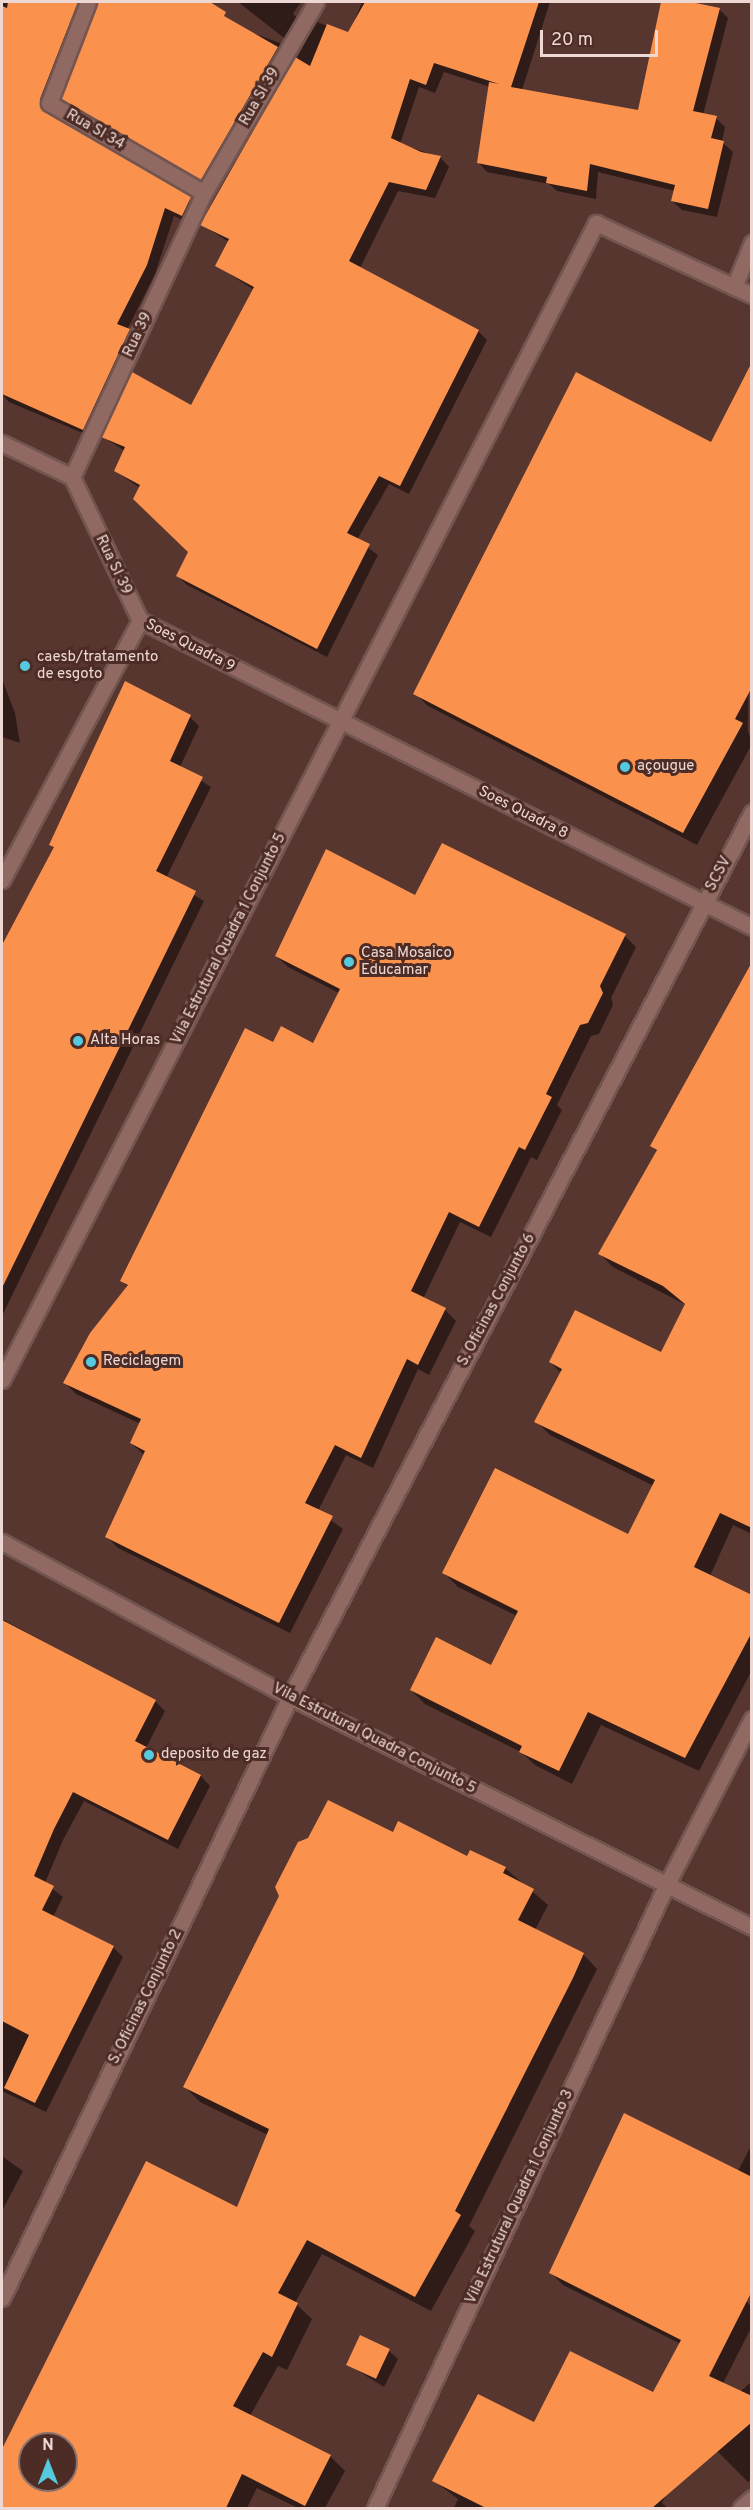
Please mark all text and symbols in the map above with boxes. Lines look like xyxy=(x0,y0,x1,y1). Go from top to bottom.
scale bar xyxy=(543,18,662,56)
text: 20 m xyxy=(551,29,593,52)
street label: Rua Sl 39 xyxy=(236,65,284,129)
street label: Rua Sl 34 xyxy=(63,106,127,154)
street label: Rua 39 xyxy=(120,310,156,360)
street label: Rua Sl 39 xyxy=(91,532,135,598)
street label: Soes Quadra 9 xyxy=(142,616,238,676)
place label: caesb/tratamento de esgoto xyxy=(37,648,158,683)
marker: caesb/tratamento de esgoto xyxy=(18,659,32,673)
place label: açougue xyxy=(637,758,694,776)
marker: açougue xyxy=(618,760,632,774)
street label: Soes Quadra 8 xyxy=(475,783,571,843)
street label: Vila Estrutural Quadra 1 Conjunto 5 xyxy=(168,830,290,1048)
street label: SCSV xyxy=(702,854,736,894)
place label: Casa Mosaico Educamar xyxy=(361,944,452,979)
marker: Casa Mosaico Educamar xyxy=(342,955,356,969)
place label: Alta Horas xyxy=(90,1032,160,1050)
marker: Alta Horas xyxy=(71,1034,85,1048)
street label: S. Oficinas Conjunto 6 xyxy=(454,1231,540,1369)
place label: Reciclagem xyxy=(103,1353,181,1371)
marker: Reciclagem xyxy=(84,1355,98,1369)
street label: Vila Estrutural Quadra Conjunto 5 xyxy=(269,1680,479,1798)
place label: deposito de gaz xyxy=(161,1746,267,1764)
marker: deposito de gaz xyxy=(142,1748,156,1762)
street label: S. Oficinas Conjunto 2 xyxy=(106,1927,186,2067)
street label: Vila Estrutural Quadra 1 Conjunto 3 xyxy=(462,2087,578,2307)
north arrow xyxy=(18,2432,78,2492)
text: N xyxy=(42,2436,54,2456)

